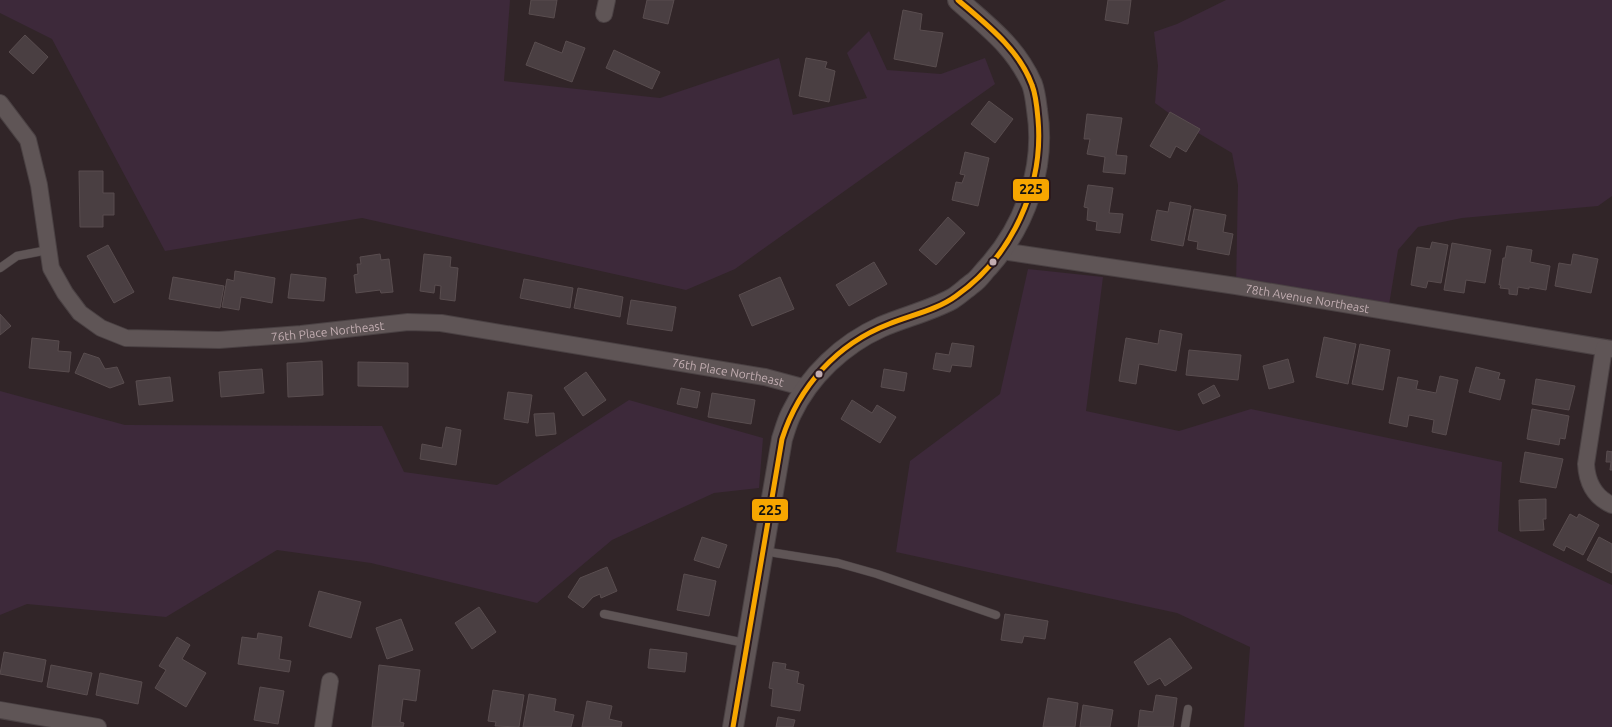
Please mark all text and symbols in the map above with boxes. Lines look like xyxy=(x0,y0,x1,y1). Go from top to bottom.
line badge: 225 xyxy=(1012,178,1050,202)
text: 225 xyxy=(1019,181,1043,197)
unlabelled marker xyxy=(988,257,998,267)
street label: 78th Avenue Northeast xyxy=(1244,281,1371,315)
street label: 76th Place Northeast xyxy=(270,318,385,343)
street label: 76th Place Northeast xyxy=(671,355,786,388)
unlabelled marker xyxy=(814,369,824,379)
line badge: 225 xyxy=(751,498,789,522)
text: 225 xyxy=(758,502,782,518)

